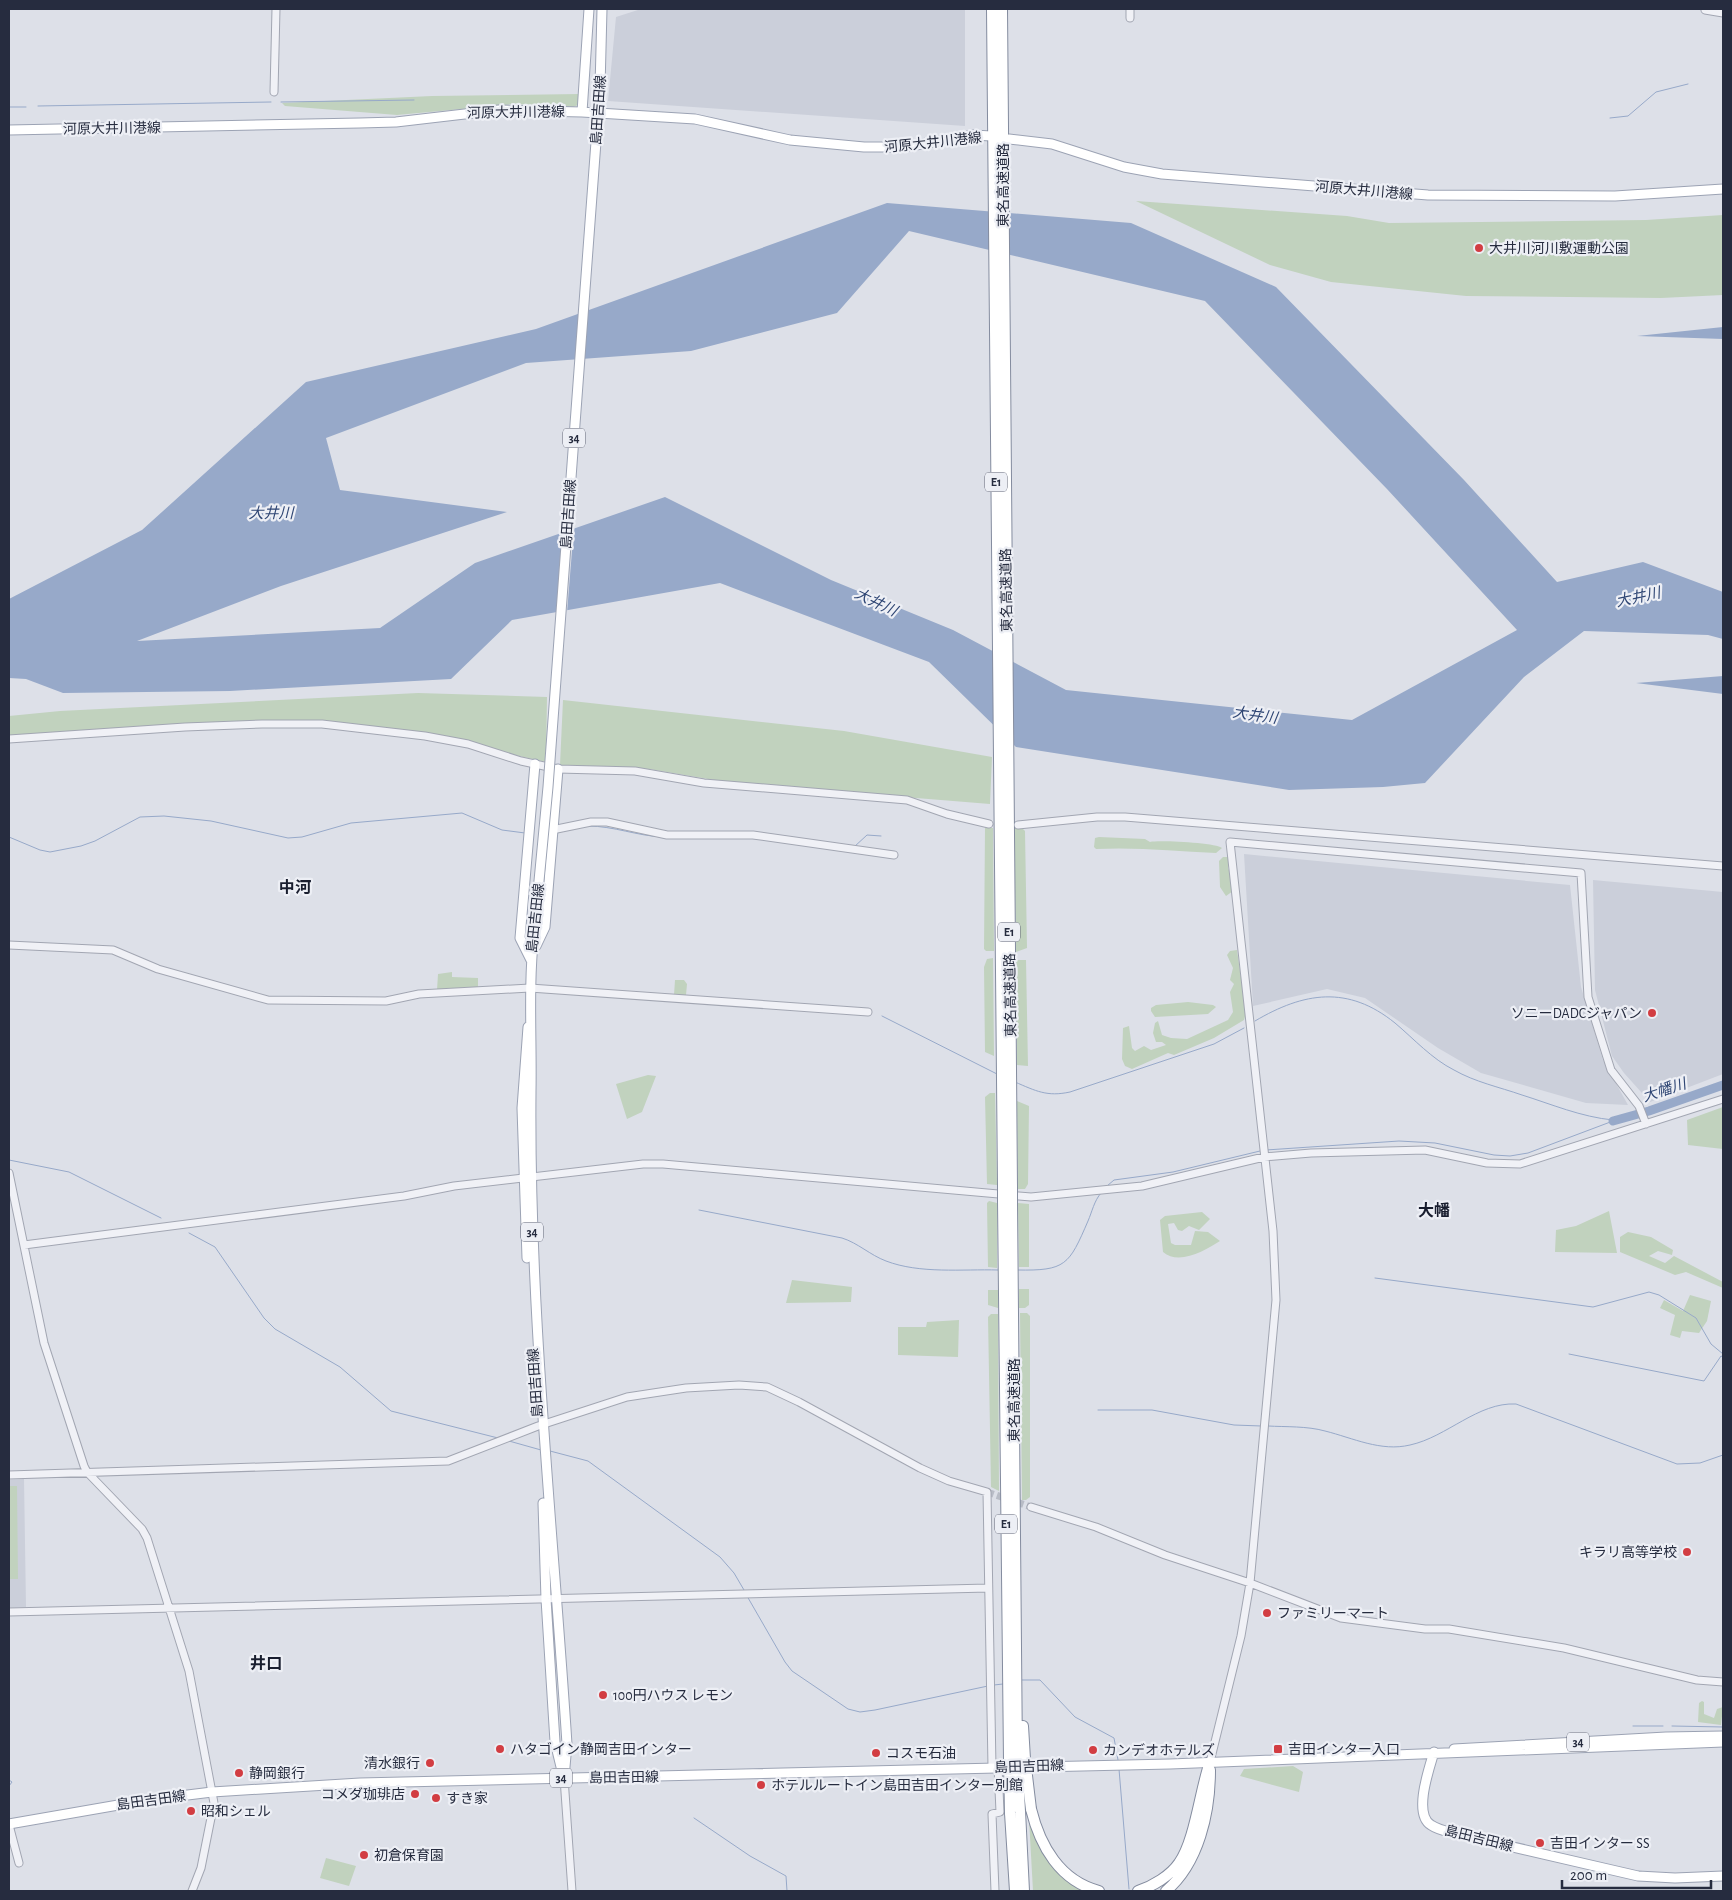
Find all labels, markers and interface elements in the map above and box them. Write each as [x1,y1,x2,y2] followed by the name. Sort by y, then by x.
[589,75,608,145] street label: 島田吉田線
[467,103,565,121] street label: 河原大井川港線
[63,119,161,137] street label: 河原大井川港線
[883,129,983,155] street label: 河原大井川港線
[996,143,1011,227] street label: 東名高速道路
[1314,178,1414,202] street label: 河原大井川港線
[1489,240,1629,256] place label: 大井川河川敷運動公園
[1473,242,1485,254] marker: 大井川河川敷運動公園
[563,428,585,448] road number: 34
[985,472,1007,492] road number: E1
[559,479,578,549] street label: 島田吉田線
[248,505,295,521] water label: 大井川
[998,548,1015,632] street label: 東名高速道路
[1614,584,1664,610] water label: 大井川
[852,585,902,620] water label: 大井川
[1232,704,1280,726] water label: 大井川
[279,879,311,896] district label: 中河
[524,882,547,954] street label: 島田吉田線
[998,922,1020,942] road number: E1
[1002,953,1019,1037] street label: 東名高速道路
[1511,1006,1642,1021] place label: ソニーDADCジャパン
[1646,1007,1658,1019] marker: ソニーDADCジャパン
[1640,1075,1690,1105] water label: 大幡川
[1418,1202,1450,1219] district label: 大幡
[521,1222,543,1242] road number: 34
[526,1348,545,1418] street label: 島田吉田線
[1007,1358,1022,1442] street label: 東名高速道路
[995,1515,1017,1534] road number: E1
[1579,1544,1677,1560] place label: キラリ高等学校
[1681,1546,1693,1558] marker: キラリ高等学校
[1261,1607,1273,1619] marker: ファミリーマート
[1277,1607,1389,1621] place label: ファミリーマート
[250,1654,282,1672] district label: 井口
[613,1688,733,1703] place label: 100円ハウス レモン
[597,1689,609,1701] marker: 100円ハウス レモン
[1567,1732,1589,1751] road number: 34
[510,1741,692,1757] place label: ハタゴイン静岡吉田インター
[1103,1742,1215,1758] place label: カンデオホテルズ
[1288,1742,1400,1757] place label: 吉田インター入口
[494,1743,506,1755] marker: ハタゴイン静岡吉田インター
[1272,1743,1284,1755] marker: 吉田インター入口
[1087,1744,1099,1756] marker: カンデオホテルズ
[886,1746,956,1761] place label: コスモ石油
[870,1747,882,1759] marker: コスモ石油
[364,1756,420,1771] place label: 清水銀行
[424,1757,436,1769] marker: 清水銀行
[994,1758,1064,1775] street label: 島田吉田線
[249,1765,305,1781] place label: 静岡銀行
[233,1767,245,1779] marker: 静岡銀行
[550,1769,572,1788] road number: 34
[589,1769,659,1786] street label: 島田吉田線
[771,1778,1023,1793] place label: ホテルルートイン島田吉田インター別館
[755,1779,767,1791] marker: ホテルルートイン島田吉田インター別館
[321,1787,405,1802] place label: コメダ珈琲店
[115,1788,187,1813] street label: 島田吉田線
[409,1788,421,1800] marker: コメダ珈琲店
[446,1791,488,1806] place label: すき家
[430,1792,442,1804] marker: すき家
[201,1804,271,1819] place label: 昭和シェル
[185,1805,197,1817] marker: 昭和シェル
[1443,1823,1515,1854] street label: 島田吉田線
[1550,1836,1650,1851] place label: 吉田インター SS
[1534,1837,1546,1849] marker: 吉田インター SS
[374,1848,444,1863] place label: 初倉保育園
[358,1849,370,1861] marker: 初倉保育園
[1562,1858,1711,1890] scale bar
[1570,1868,1607,1883] text: 200 m

